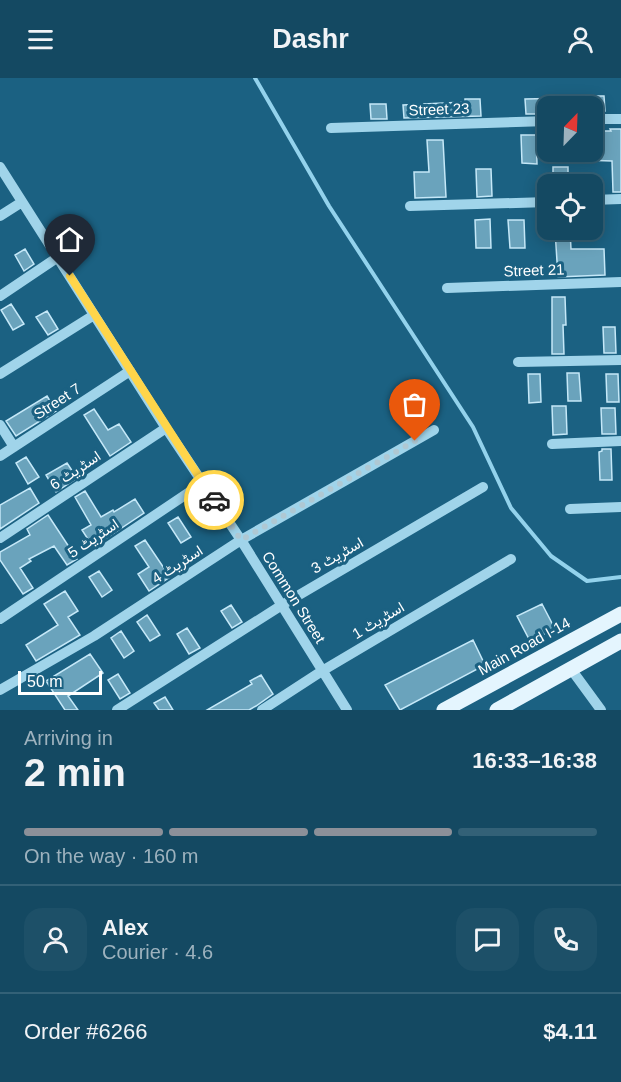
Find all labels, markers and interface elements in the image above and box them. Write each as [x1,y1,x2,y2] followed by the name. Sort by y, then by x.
[24,23,57,56] icon: menu
[564,23,597,56] icon: person
[272,24,349,54] text: Dashr
[537,96,603,162] north arrow
[537,96,603,240] map controls
[408,99,470,119] street label: Street 23
[537,174,603,240] button: locate
[44,214,95,276] pin
[53,223,86,256] icon: home
[503,260,565,280] street label: Street 21
[389,379,440,441] pin
[30,380,84,422] street label: Street 7
[398,388,431,421] icon: bag
[46,447,104,494] street label: اسٹریٹ 6
[184,470,244,530] courier
[198,484,231,517] icon: car
[64,515,122,562] street label: اسٹریٹ 5
[308,533,367,578] street label: اسٹریٹ 3
[148,541,206,588] street label: اسٹریٹ 4
[259,548,329,647] street label: Common Street
[349,598,407,643] street label: اسٹریٹ 1
[475,614,573,678] street label: Main Road I-14
[18,668,102,696] scale bar
[27,673,63,690] text: 50 m
[24,727,113,749] text: Arriving in
[472,748,597,773] text: 16:33–16:38
[24,751,126,794] text: 2 min
[24,845,199,867] text: On the way · 160 m
[24,908,87,971] button: person
[456,908,519,971] button: chat
[534,908,597,971] button: phone
[102,915,148,940] text: Alex
[102,941,213,963] text: Courier · 4.6
[24,1019,148,1044] text: Order #6266
[543,1019,597,1044] text: $4.11

